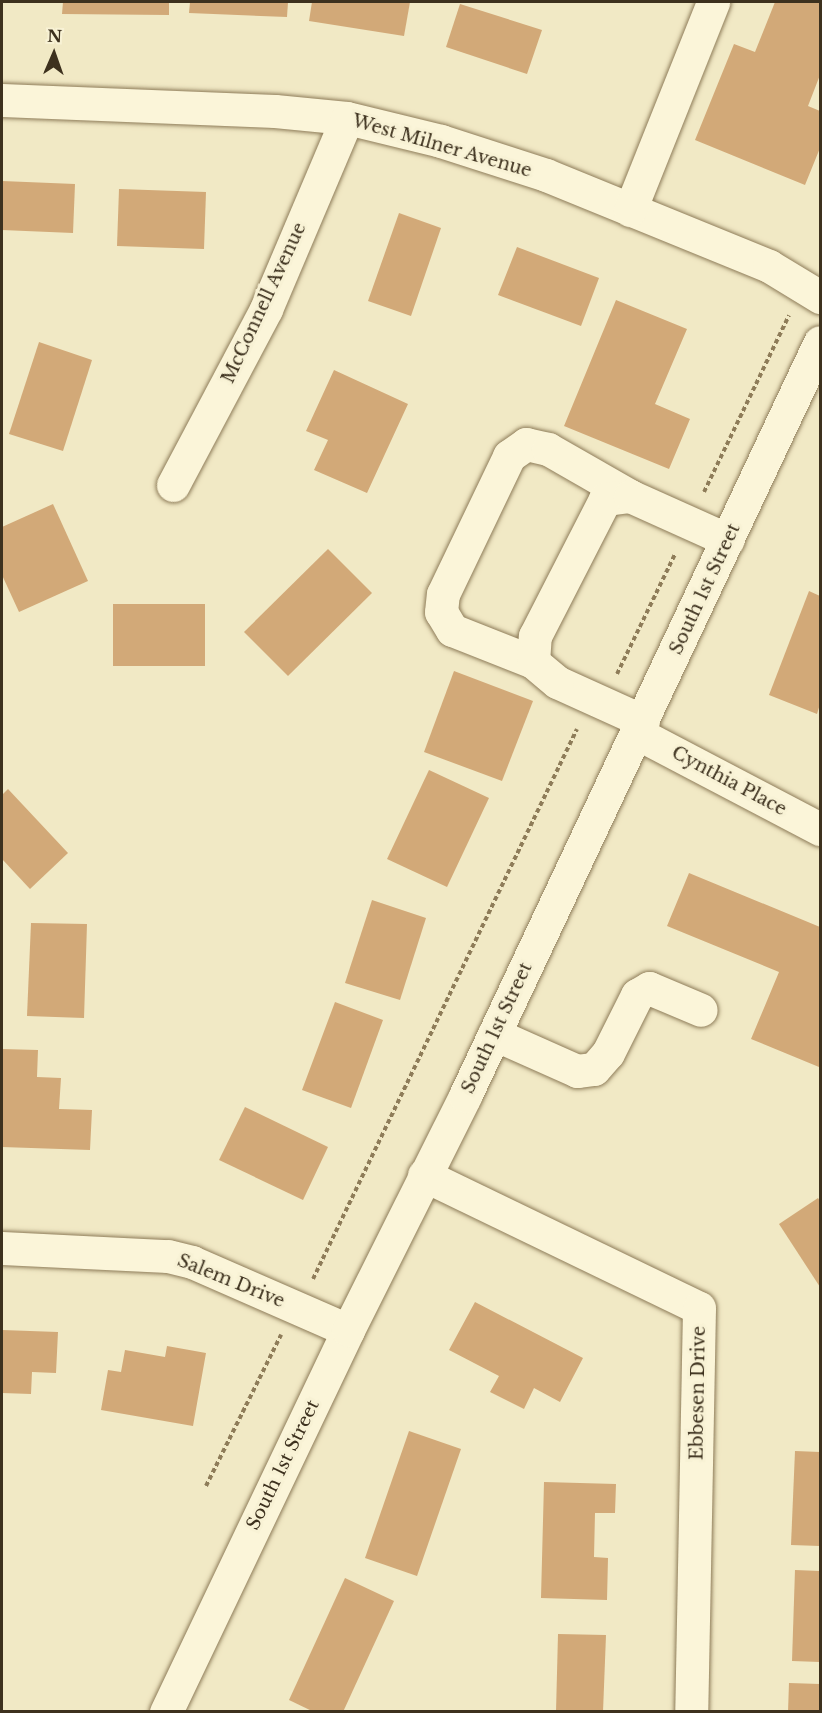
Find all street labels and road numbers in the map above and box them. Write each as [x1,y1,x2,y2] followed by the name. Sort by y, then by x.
[349,110,535,182] street label: West Milner Avenue
[217,219,311,387] street label: McConnell Avenue
[665,520,745,658] street label: South 1st Street
[668,742,790,820] street label: Cynthia Place
[457,959,537,1097] street label: South 1st Street
[174,1250,288,1312] street label: Salem Drive
[686,1326,710,1460] street label: Ebbesen Drive
[242,1396,324,1534] street label: South 1st Street

